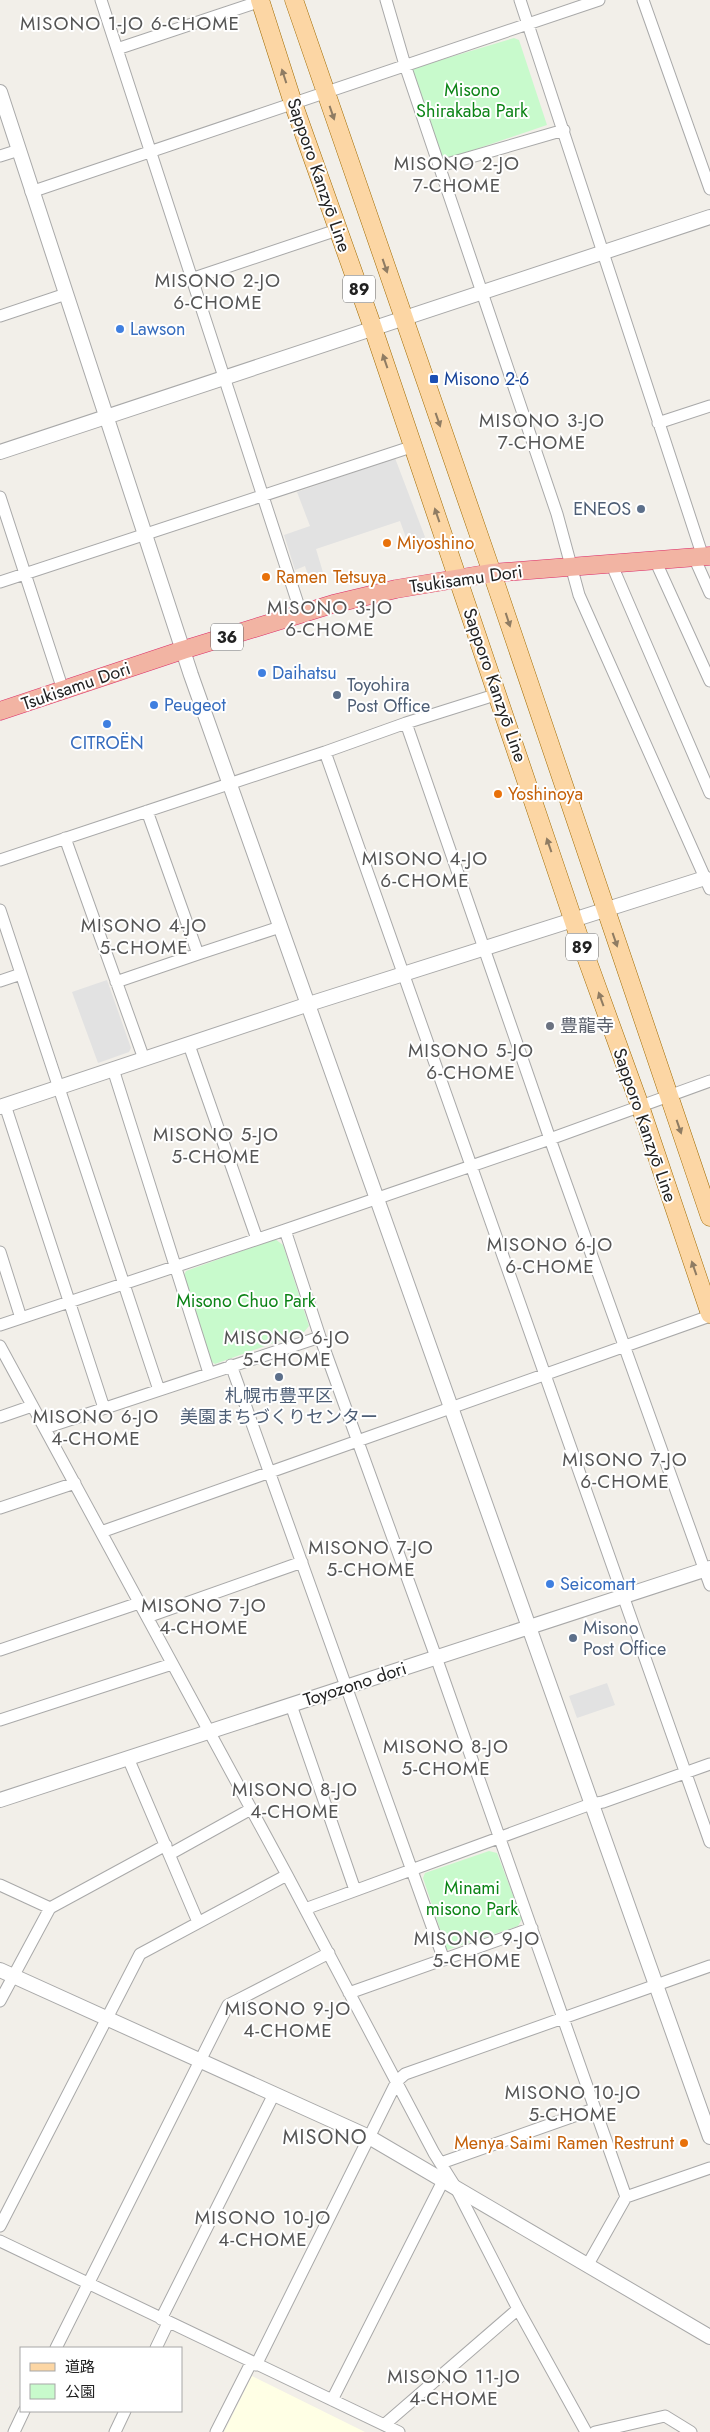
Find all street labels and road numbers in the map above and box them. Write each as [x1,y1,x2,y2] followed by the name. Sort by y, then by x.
[280,95,358,255] street label: Sapporo Kanzyō Line
[343,276,375,302] road number: 89
[408,558,524,600] street label: Tsukisamu Dori
[456,605,534,765] street label: Sapporo Kanzyō Line
[211,624,243,650] road number: 36
[18,655,134,717] street label: Tsukisamu Dori
[566,934,598,960] road number: 89
[606,1045,684,1205] street label: Sapporo Kanzyō Line
[300,1655,410,1713] street label: Toyozono dori

